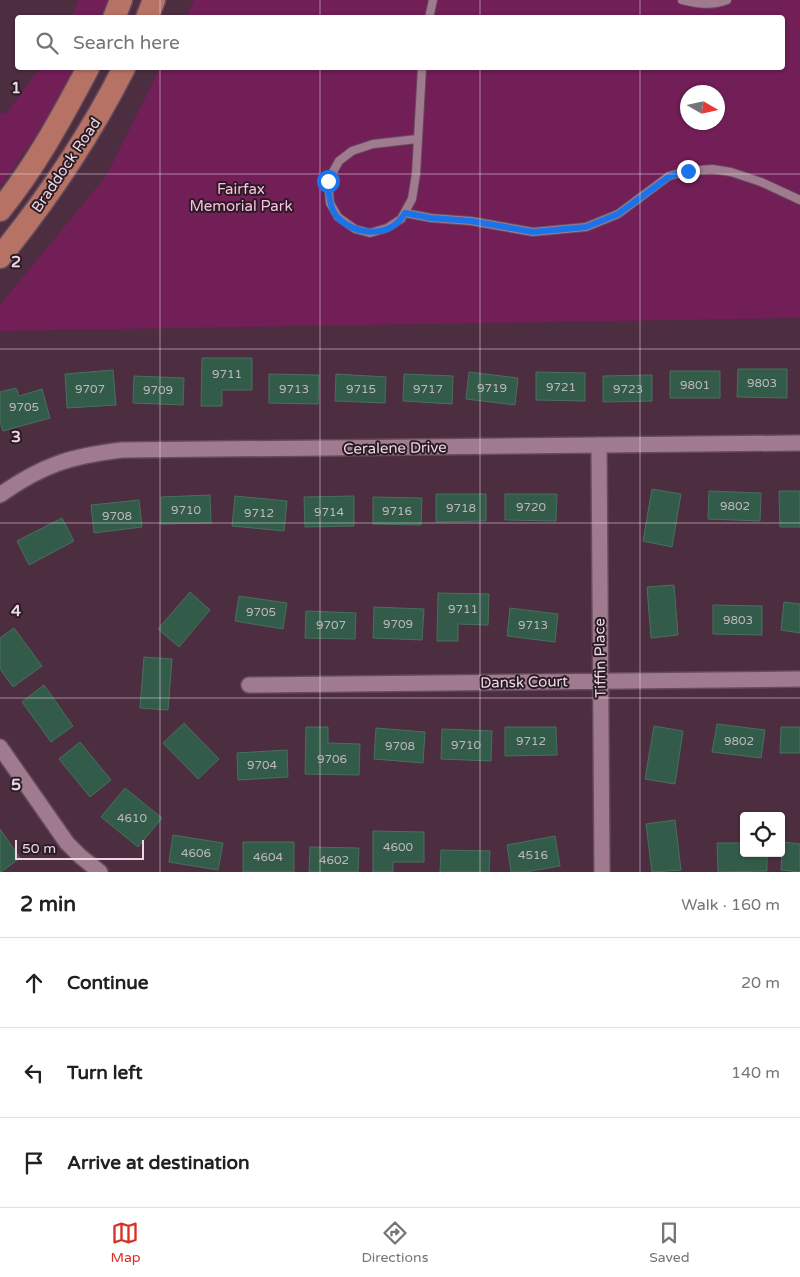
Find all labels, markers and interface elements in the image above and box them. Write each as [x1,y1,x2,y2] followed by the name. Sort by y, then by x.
[15,15,785,70] search box
[33,29,61,57] icon: search
[73,32,180,54] text: Search here
[11,78,21,98] text: 1
[680,85,725,130] north arrow
[28,114,104,216] street label: Braddock Road
[677,160,700,183] route end
[317,170,340,193] route start
[189,180,293,215] park label: Fairfax Memorial Park
[11,252,21,272] text: 2
[212,367,242,381] house number: 9711
[747,376,777,390] house number: 9803
[680,378,710,392] house number: 9801
[546,380,576,394] house number: 9721
[477,381,507,395] house number: 9719
[75,382,105,396] house number: 9707
[279,382,309,396] house number: 9713
[346,382,376,396] house number: 9715
[413,382,443,396] house number: 9717
[613,382,643,396] house number: 9723
[143,383,173,397] house number: 9709
[9,400,39,414] house number: 9705
[11,427,21,447] text: 3
[343,438,447,458] street label: Ceralene Drive
[720,499,750,513] house number: 9802
[516,500,547,514] house number: 9720
[446,501,476,515] house number: 9718
[171,503,202,517] house number: 9710
[382,504,412,518] house number: 9716
[314,505,345,519] house number: 9714
[244,506,274,520] house number: 9712
[102,509,132,523] house number: 9708
[11,601,21,621] text: 4
[448,602,478,616] house number: 9711
[246,605,276,619] house number: 9705
[723,613,753,627] house number: 9803
[383,617,413,631] house number: 9709
[316,618,346,632] house number: 9707
[518,618,548,632] house number: 9713
[590,618,610,698] street label: Tiffin Place
[480,672,568,692] street label: Dansk Court
[516,734,546,748] house number: 9712
[724,734,754,748] house number: 9802
[451,738,482,752] house number: 9710
[385,739,415,753] house number: 9708
[317,752,347,766] house number: 9706
[247,758,278,772] house number: 9704
[11,775,21,795] text: 5
[117,811,148,825] house number: 4610
[740,812,785,857] map controls
[740,812,785,857] button: locate
[15,837,144,860] scale bar
[22,840,56,857] text: 50 m
[383,840,414,854] house number: 4600
[181,846,211,860] house number: 4606
[518,848,548,862] house number: 4516
[253,850,284,864] house number: 4604
[319,853,349,867] house number: 4602
[20,892,76,917] text: 2 min
[681,895,780,915] text: Walk · 160 m
[20,969,48,997] icon: ahead
[67,972,149,994] text: Continue
[741,973,780,993] text: 20 m
[20,1059,48,1087] icon: left
[67,1062,143,1084] text: Turn left
[731,1063,780,1083] text: 140 m
[20,1149,48,1177] icon: arrive
[67,1152,250,1174] text: Arrive at destination
[110,1219,141,1266] tab: Map
[361,1219,428,1266] tab: Directions
[649,1219,690,1266] tab: Saved

